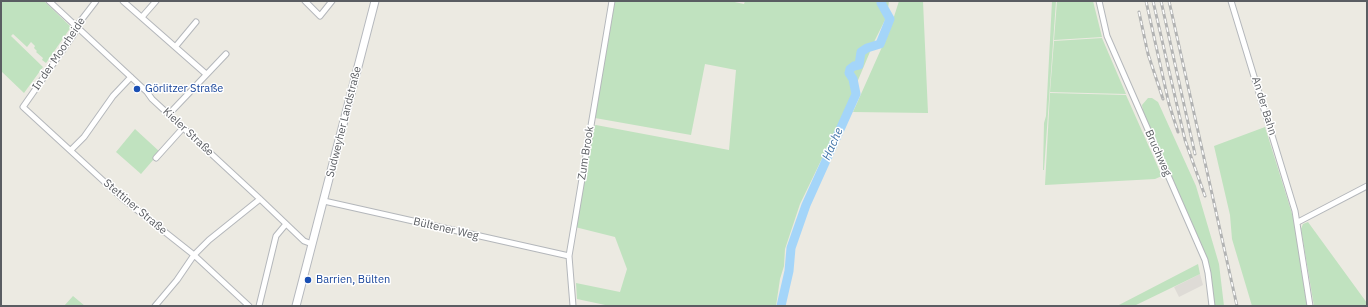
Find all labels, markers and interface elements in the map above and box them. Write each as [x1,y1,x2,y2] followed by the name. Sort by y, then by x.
[30,15,88,93] street label: In der Moorheide
[324,65,364,179] street label: Sudweyher Landstraße
[1249,75,1279,137] street label: An der Bahn
[145,82,223,96] place label: Görlitzer Straße
[132,84,142,94] marker: Görlitzer Straße
[160,105,216,159] street label: Kieler Straße
[575,125,597,181] street label: Zum Brook
[820,126,846,162] water label: Hache
[1142,128,1174,178] street label: Bruchweg
[101,177,169,237] street label: Stettiner Straße
[412,215,480,243] street label: Bültener Weg
[316,273,390,287] place label: Barrien, Bülten
[303,275,313,285] marker: Barrien, Bülten

